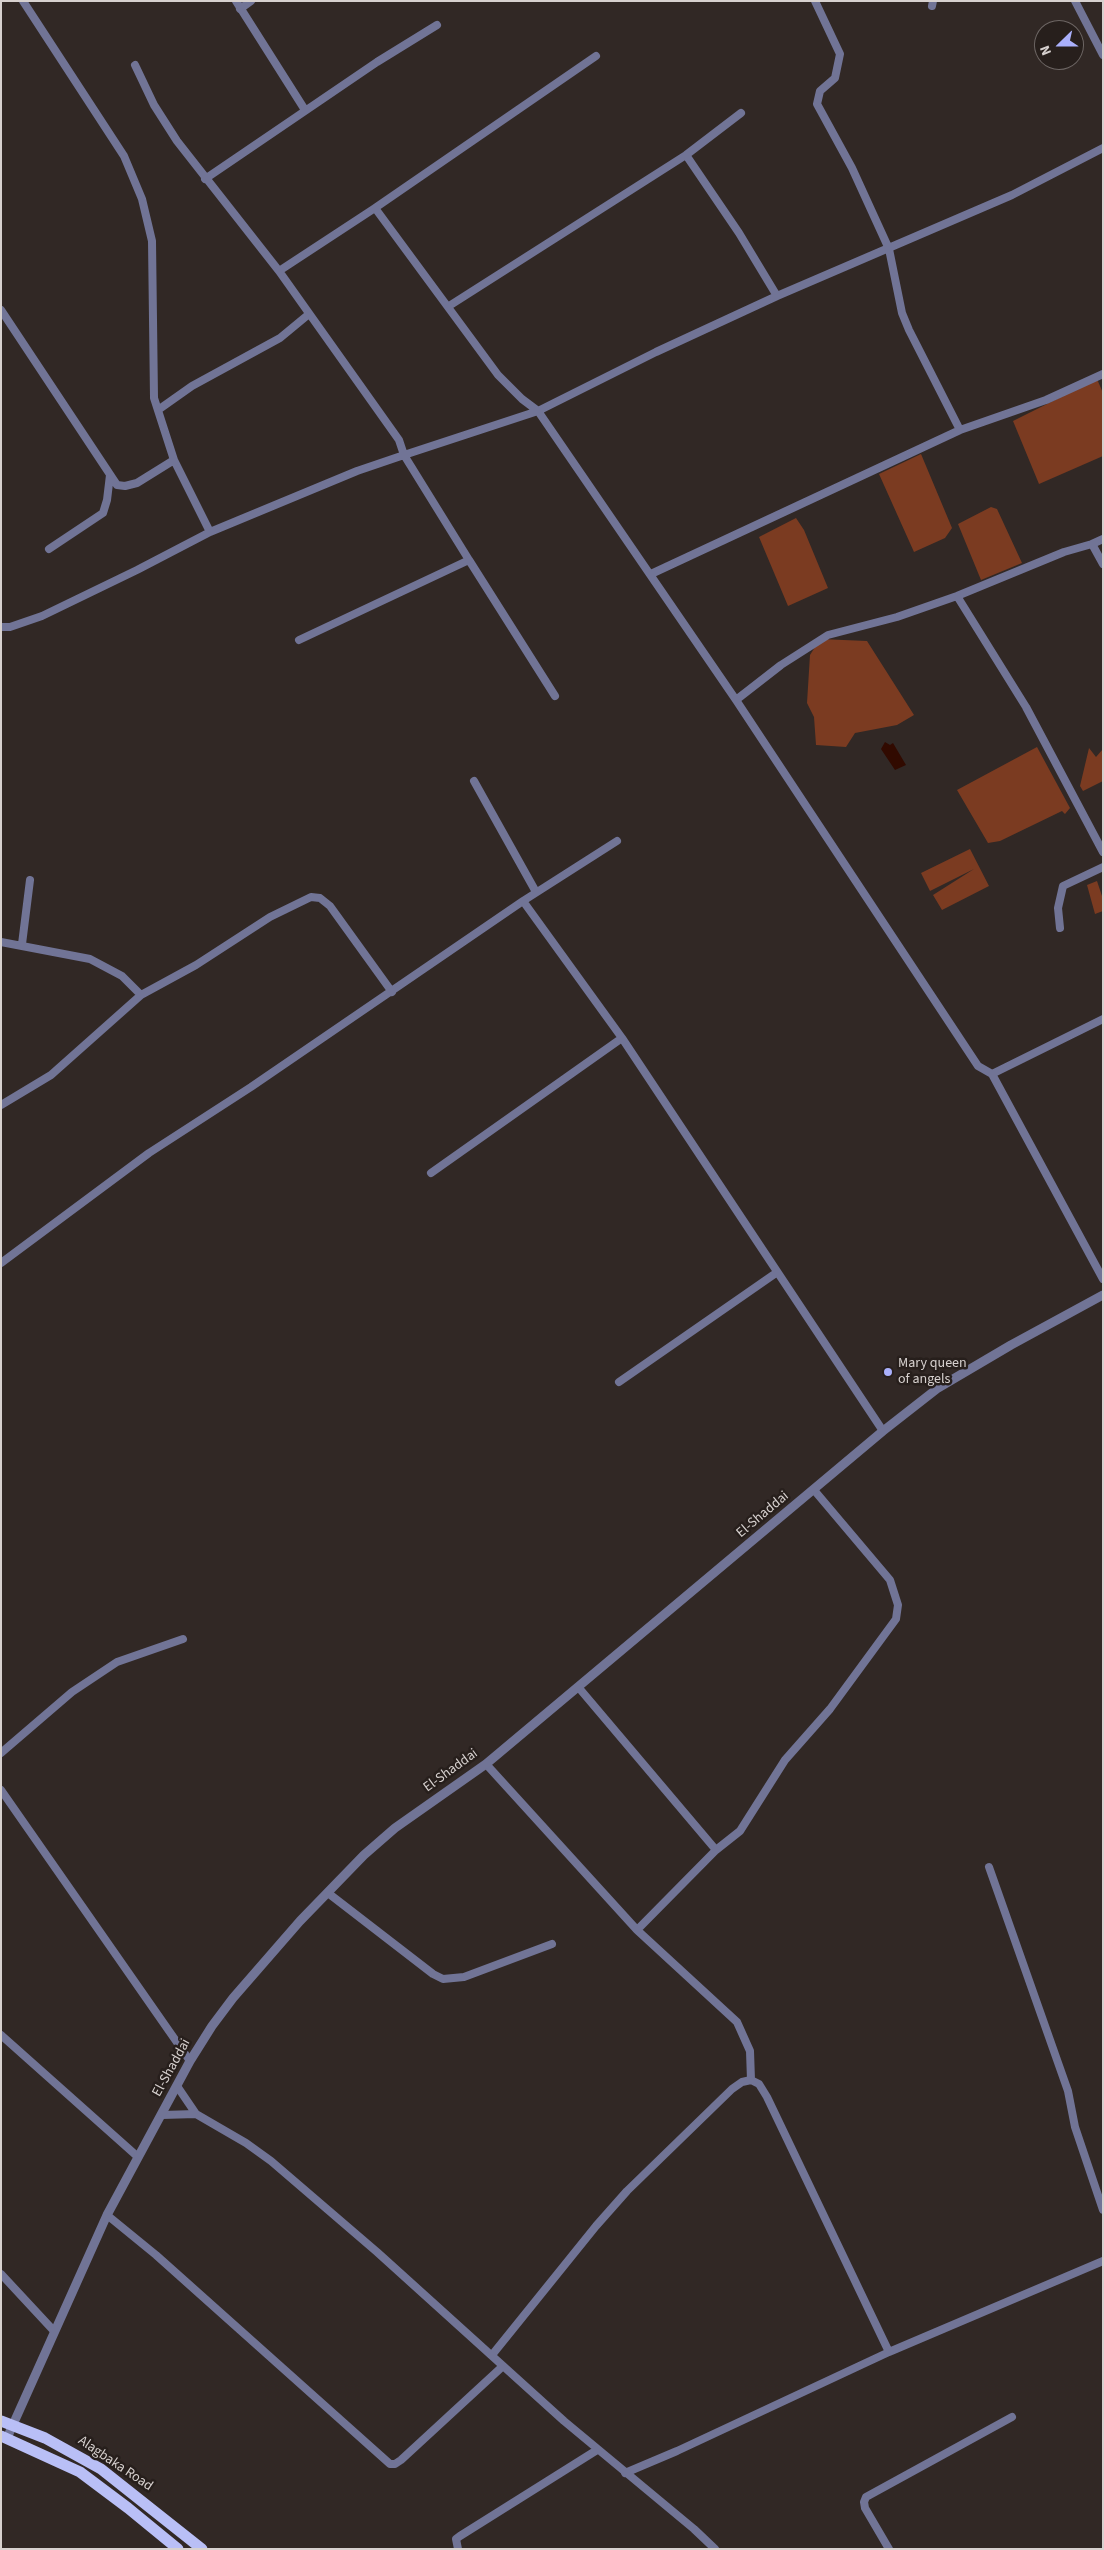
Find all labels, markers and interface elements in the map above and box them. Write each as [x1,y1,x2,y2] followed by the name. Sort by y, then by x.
[1034,20,1084,70] north arrow
[1035,42,1057,58] text: N
[898,1356,967,1388] place label: Mary queen of angels
[882,1366,894,1378] marker: Mary queen of angels
[733,1488,793,1542] street label: El-Shaddai
[420,1746,482,1796] street label: El-Shaddai
[149,2036,195,2100] street label: El-Shaddai
[74,2433,156,2495] street label: Alagbaka Road

